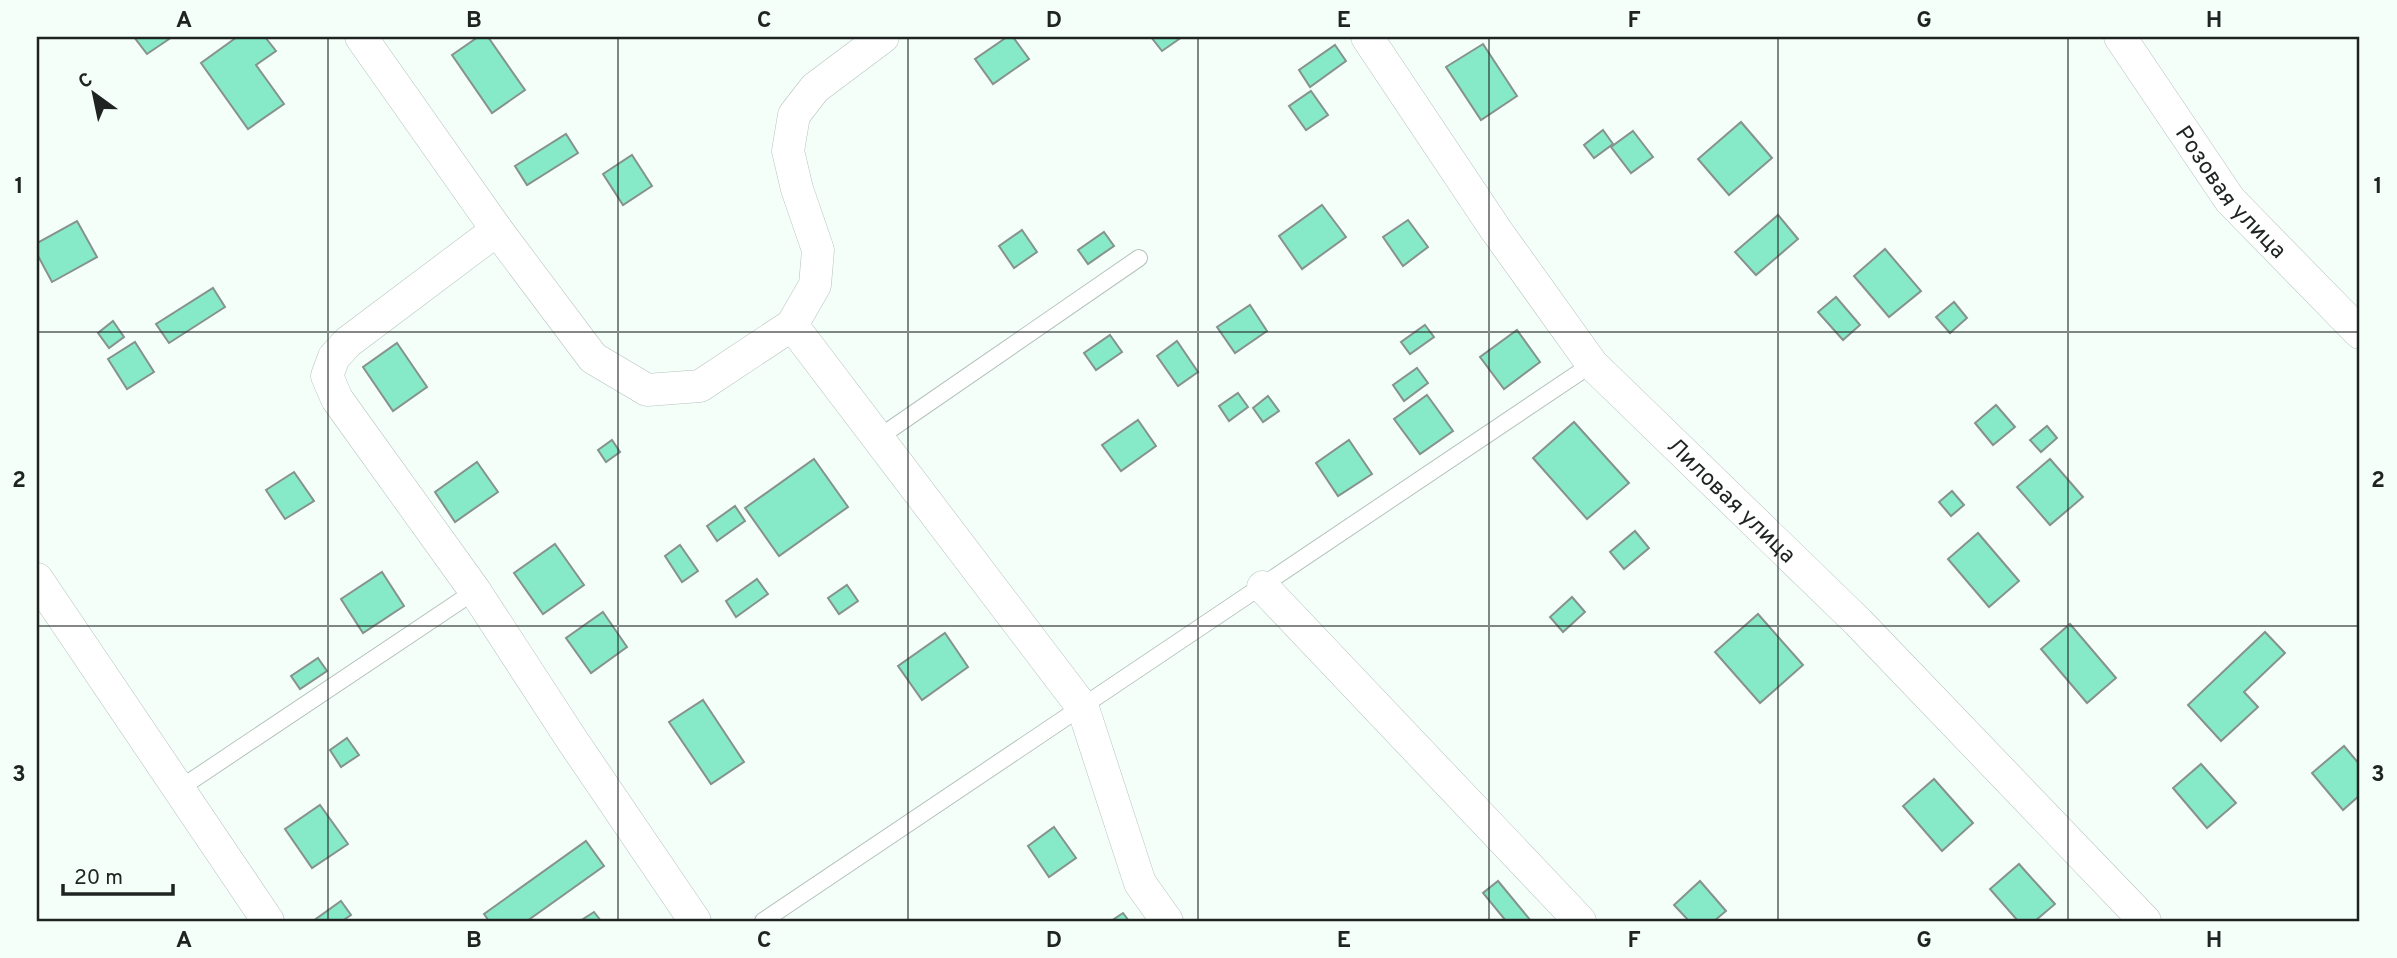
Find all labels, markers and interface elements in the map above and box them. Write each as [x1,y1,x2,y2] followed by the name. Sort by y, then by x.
[176,7,192,36] text: A
[466,7,482,36] text: B
[757,7,771,36] text: C
[1046,7,1062,36] text: D
[1337,7,1351,36] text: E
[1627,7,1641,36] text: F
[1916,7,1932,36] text: G
[2206,7,2222,36] text: H
[60,60,130,130] north arrow
[74,68,97,95] text: С
[2167,121,2291,266] street label: Розовая улица
[14,173,24,202] text: 1
[2373,173,2383,202] text: 1
[1660,433,1801,571] street label: Лиловая улица
[12,467,26,496] text: 2
[2371,467,2385,496] text: 2
[12,761,26,790] text: 3
[2371,761,2385,790] text: 3
[63,853,173,897] scale bar
[74,865,123,892] text: 20 m
[176,927,192,956] text: A
[466,927,482,956] text: B
[757,927,771,956] text: C
[1046,927,1062,956] text: D
[1337,927,1351,956] text: E
[1627,927,1641,956] text: F
[1916,927,1932,956] text: G
[2206,927,2222,956] text: H

